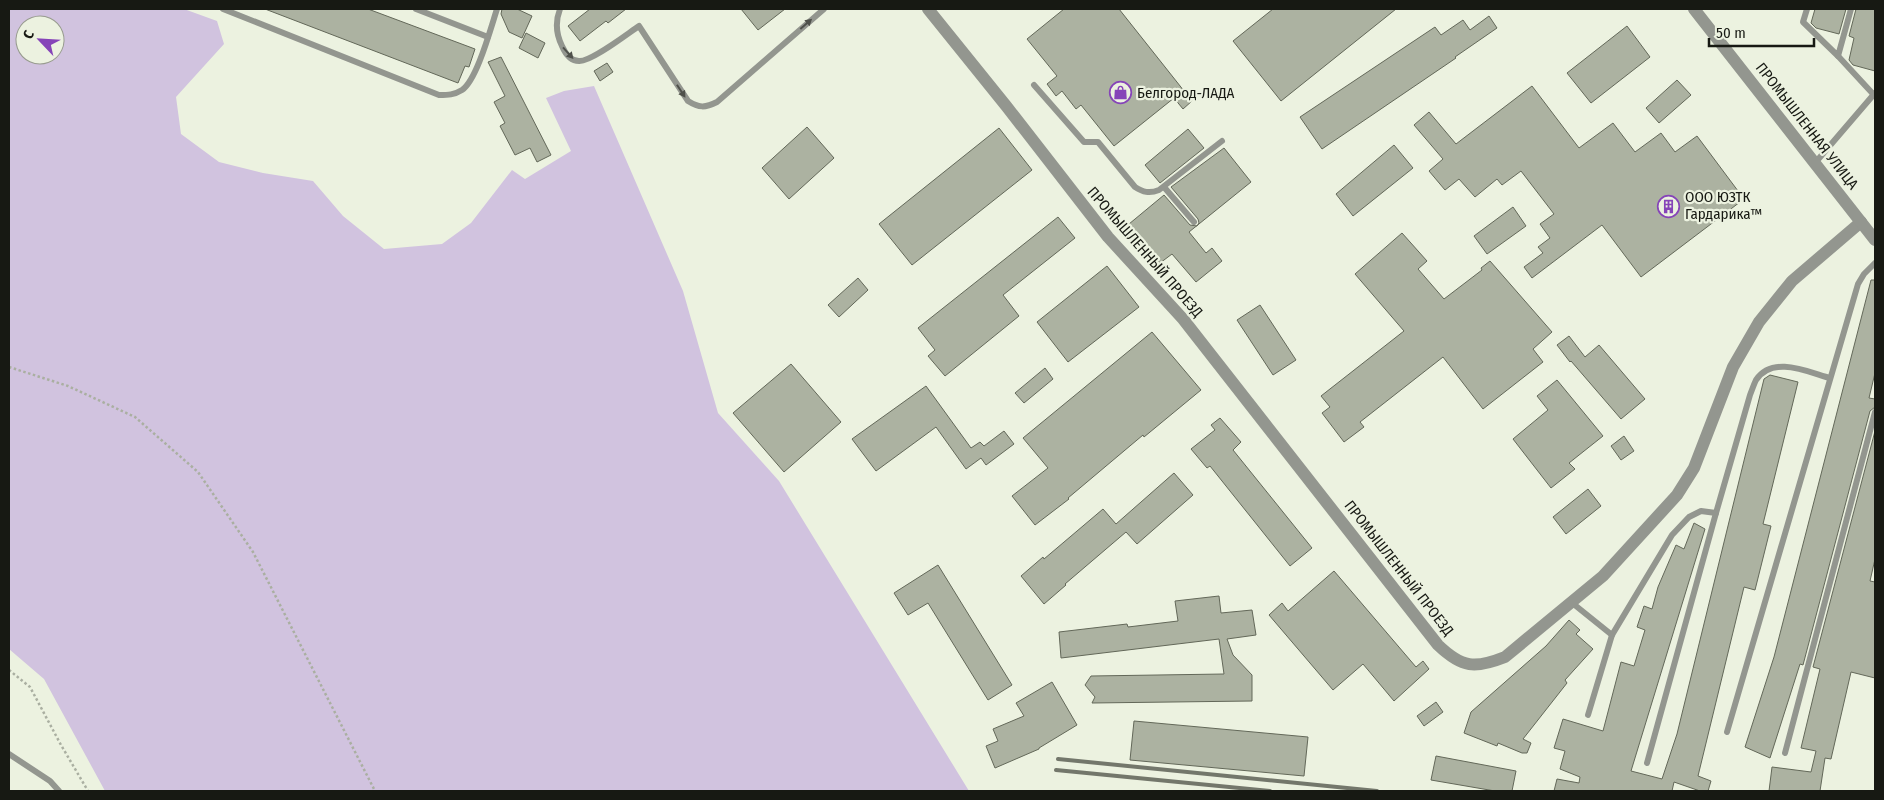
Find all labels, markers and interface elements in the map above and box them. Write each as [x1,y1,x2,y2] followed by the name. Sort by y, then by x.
[15,15,65,65] north arrow
[1709,15,1814,47] scale bar
[800,18,812,30] one-way arrow
[1716,24,1746,42] text: 50 m
[19,27,38,42] text: С
[562,47,573,60] one-way arrow
[1752,59,1862,193] street label: ПРОМЫШЛЕННАЯ УЛИЦА
[1109,81,1133,105] shop icon: Белгород-ЛАДА
[677,84,686,97] one-way arrow
[1137,84,1235,102] place label: Белгород-ЛАДА
[1084,183,1206,321] street label: ПРОМЫШЛЕННЫЙ ПРОЕЗД
[1685,188,1762,223] place label: ООО ЮЗТК Гардарика™
[1657,194,1681,218] building icon: ООО ЮЗТК Гардарика™
[1341,497,1457,639] street label: ПРОМЫШЛЕННЫЙ ПРОЕЗД

